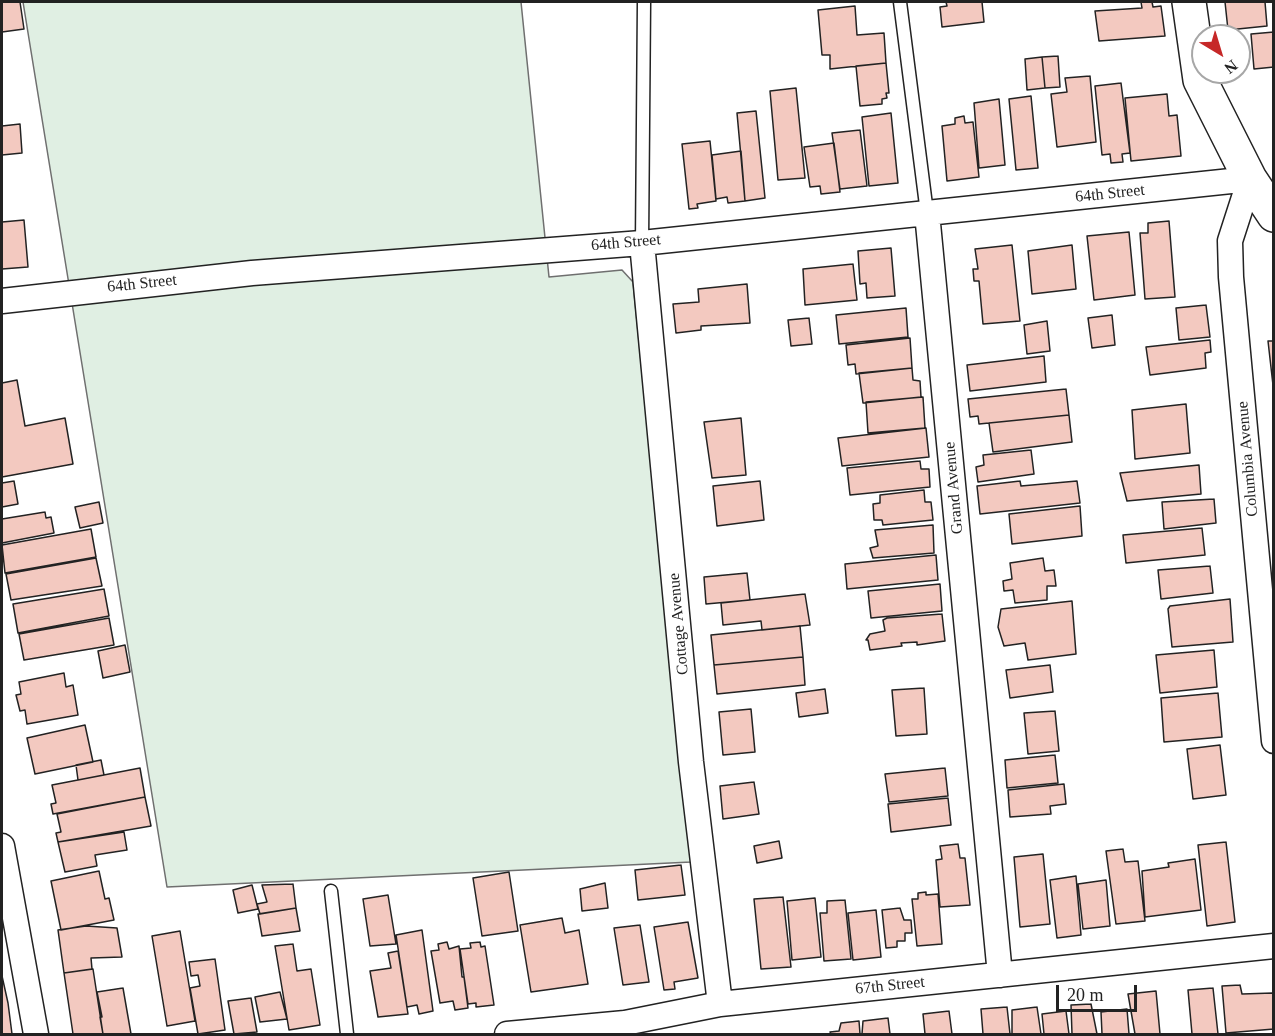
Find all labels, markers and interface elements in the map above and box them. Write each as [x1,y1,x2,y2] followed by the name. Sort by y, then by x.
[1191,24,1251,84] north arrow
[1221,57,1241,77] text: N
[1074,181,1146,207] street label: 64th Street
[590,230,662,256] street label: 64th Street
[106,271,178,297] street label: 64th Street
[1233,401,1263,517] street label: Columbia Avenue
[940,441,968,535] street label: Grand Avenue
[665,572,693,676] street label: Cottage Avenue
[854,973,926,999] street label: 67th Street
[1059,973,1140,1011] scale bar
[1067,985,1104,1005] text: 20 m

